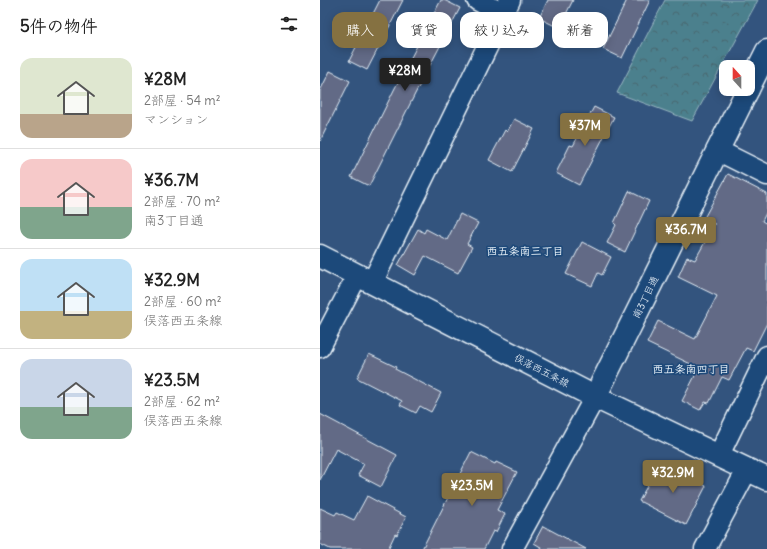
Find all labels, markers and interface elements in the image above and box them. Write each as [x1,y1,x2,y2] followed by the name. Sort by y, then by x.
[332,12,388,48] chip: 購入
[396,12,452,48] chip: 賃貸
[460,12,544,48] chip: 絞り込み
[552,12,608,48] chip: 新着
[278,13,300,35] icon: filters
[20,15,98,37] text: 5件の物件
[381,58,429,92] pin: ¥28M
[719,60,755,96] north arrow
[719,60,755,96] map controls
[389,62,421,79] text: ¥28M
[144,68,187,90] text: ¥28M
[52,74,100,122] icon: home
[144,92,221,109] text: 2部屋 · 54 m²
[144,111,208,128] text: マンション
[561,113,609,147] pin: ¥37M
[569,117,601,134] text: ¥37M
[144,169,199,191] text: ¥36.7M
[52,175,100,223] icon: home
[144,193,220,210] text: 2部屋 · 70 m²
[144,212,203,229] text: 南3丁目通
[653,217,719,251] pin: ¥36.7M
[665,221,707,238] text: ¥36.7M
[487,244,564,258] district label: 西五条南三丁目
[144,269,200,291] text: ¥32.9M
[630,274,661,321] street label: 南3丁目通
[52,275,100,323] icon: home
[144,293,222,310] text: 2部屋 · 60 m²
[144,312,222,329] text: 俣落西五条線
[512,351,571,390] street label: 俣落西五条線
[653,362,730,376] district label: 西五条南四丁目
[144,369,200,391] text: ¥23.5M
[52,375,100,423] icon: home
[144,393,220,410] text: 2部屋 · 62 m²
[144,412,222,429] text: 俣落西五条線
[640,460,706,494] pin: ¥32.9M
[652,464,694,481] text: ¥32.9M
[439,473,505,507] pin: ¥23.5M
[451,477,493,494] text: ¥23.5M

